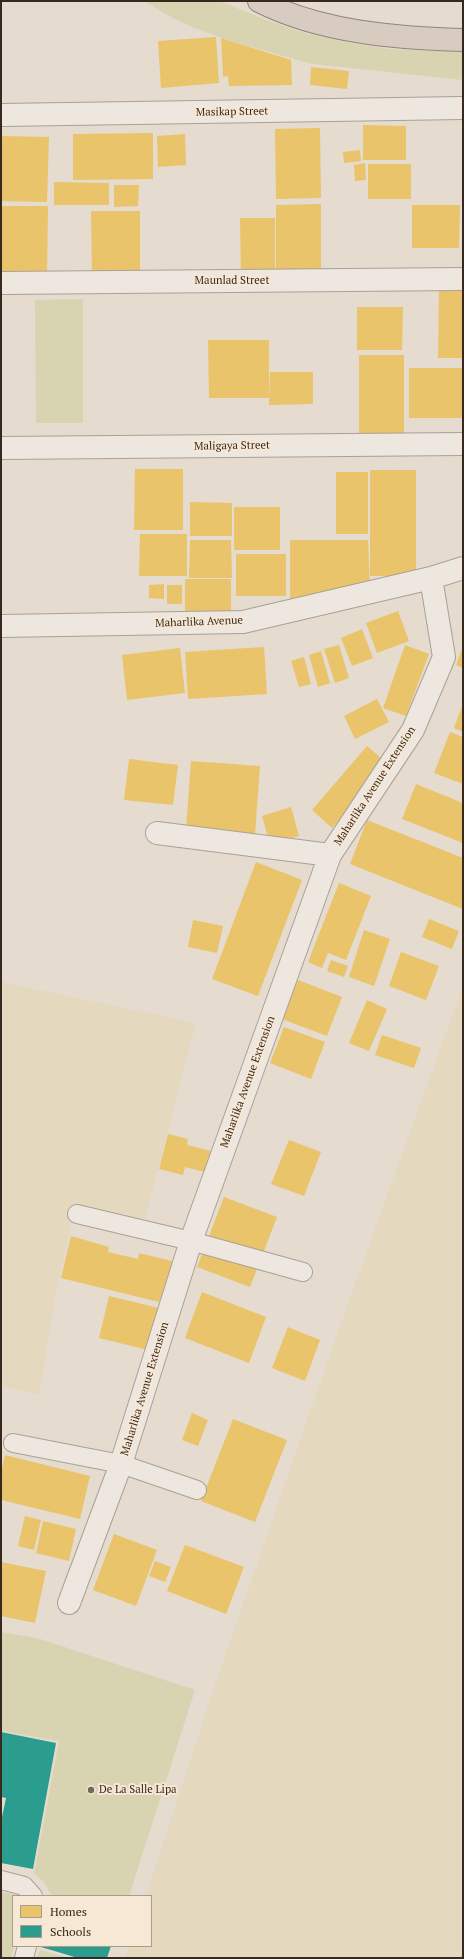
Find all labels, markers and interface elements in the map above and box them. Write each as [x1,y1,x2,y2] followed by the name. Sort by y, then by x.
[196,105,268,119] street label: Masikap Street
[195,274,269,288] street label: Maunlad Street
[194,439,270,453] street label: Maligaya Street
[155,614,243,630] street label: Maharlika Avenue
[331,724,419,848] street label: Maharlika Avenue Extension
[218,1014,278,1150] street label: Maharlika Avenue Extension
[118,1320,172,1458] street label: Maharlika Avenue Extension
[99,1783,177,1797] place label: De La Salle Lipa
[86,1785,96,1795] marker: De La Salle Lipa
[12,1895,152,1947] legend
[50,1904,87,1919] text: Homes
[50,1924,91,1939] text: Schools

